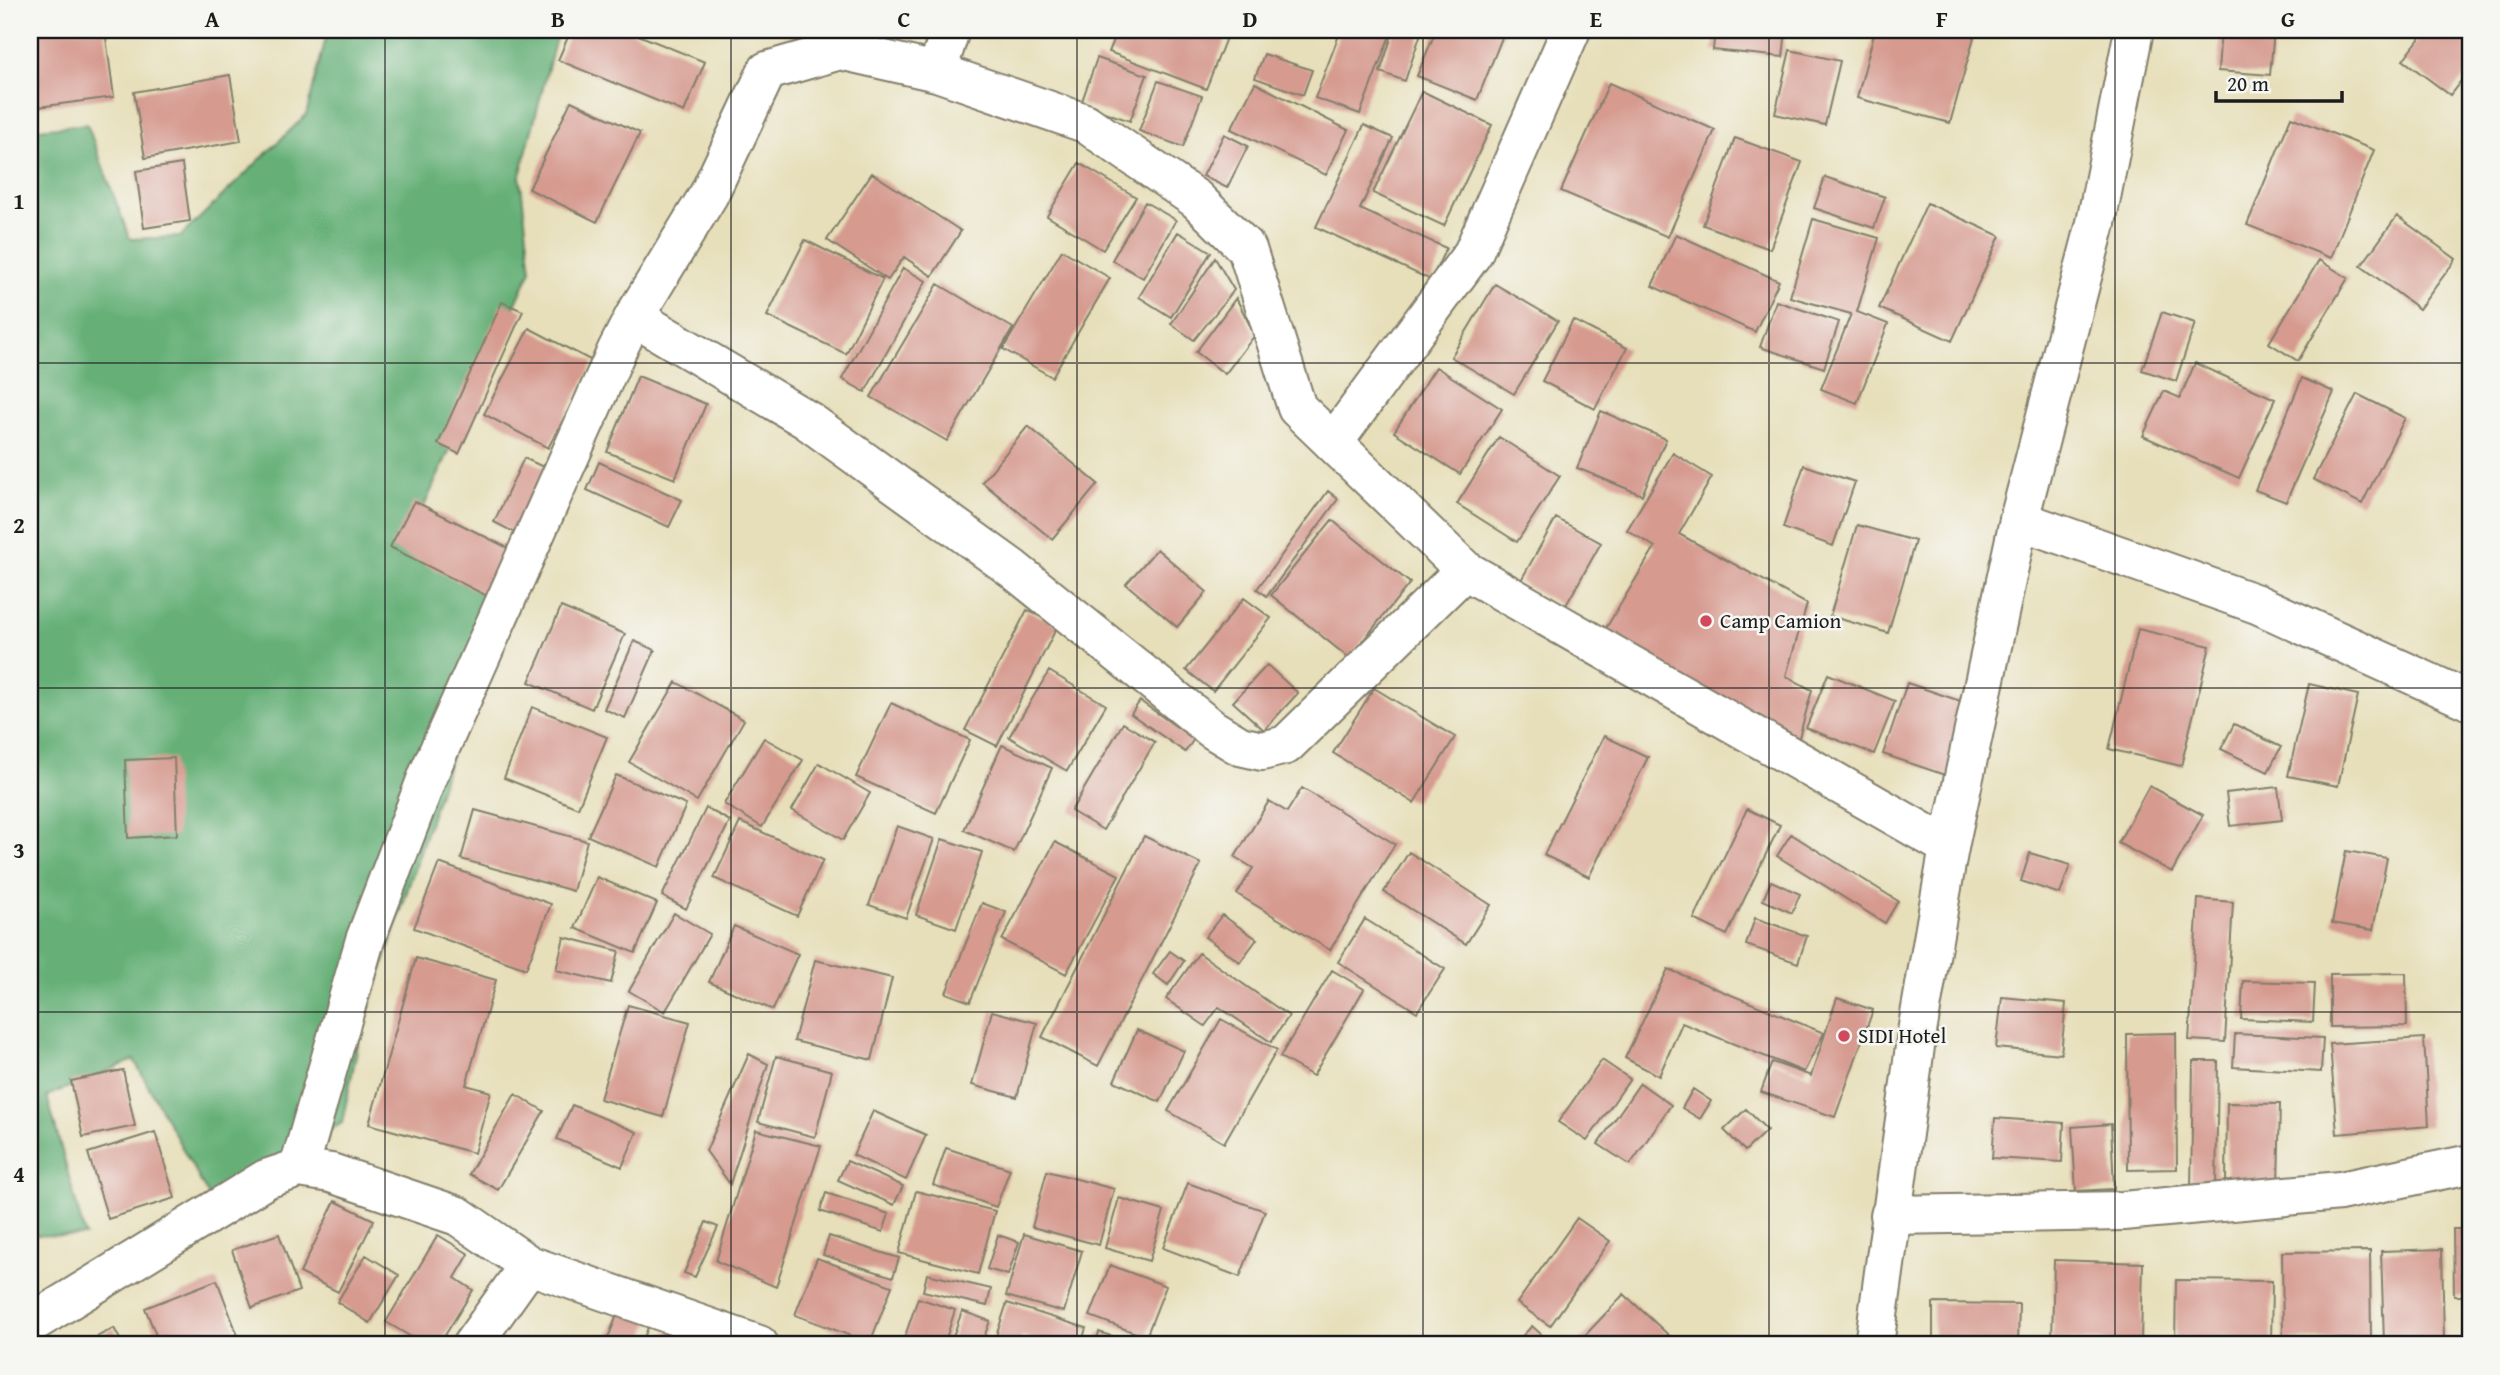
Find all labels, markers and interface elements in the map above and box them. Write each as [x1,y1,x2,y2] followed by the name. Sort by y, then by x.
[205,2,220,35] text: A
[551,2,565,35] text: B
[897,2,911,35] text: C
[1243,2,1258,35] text: D
[1590,2,1602,35] text: E
[1936,2,1948,35] text: F
[2281,2,2295,35] text: G
[2216,60,2342,104] scale bar
[2227,68,2269,99] text: 20 m
[13,184,25,217] text: 1
[13,508,25,541] text: 2
[1720,605,1842,636] place label: Camp Camion
[1698,613,1714,629] marker: Camp Camion
[13,833,25,866] text: 3
[1858,1020,1946,1051] place label: SIDI Hotel
[1836,1028,1852,1044] marker: SIDI Hotel
[13,1157,25,1190] text: 4

